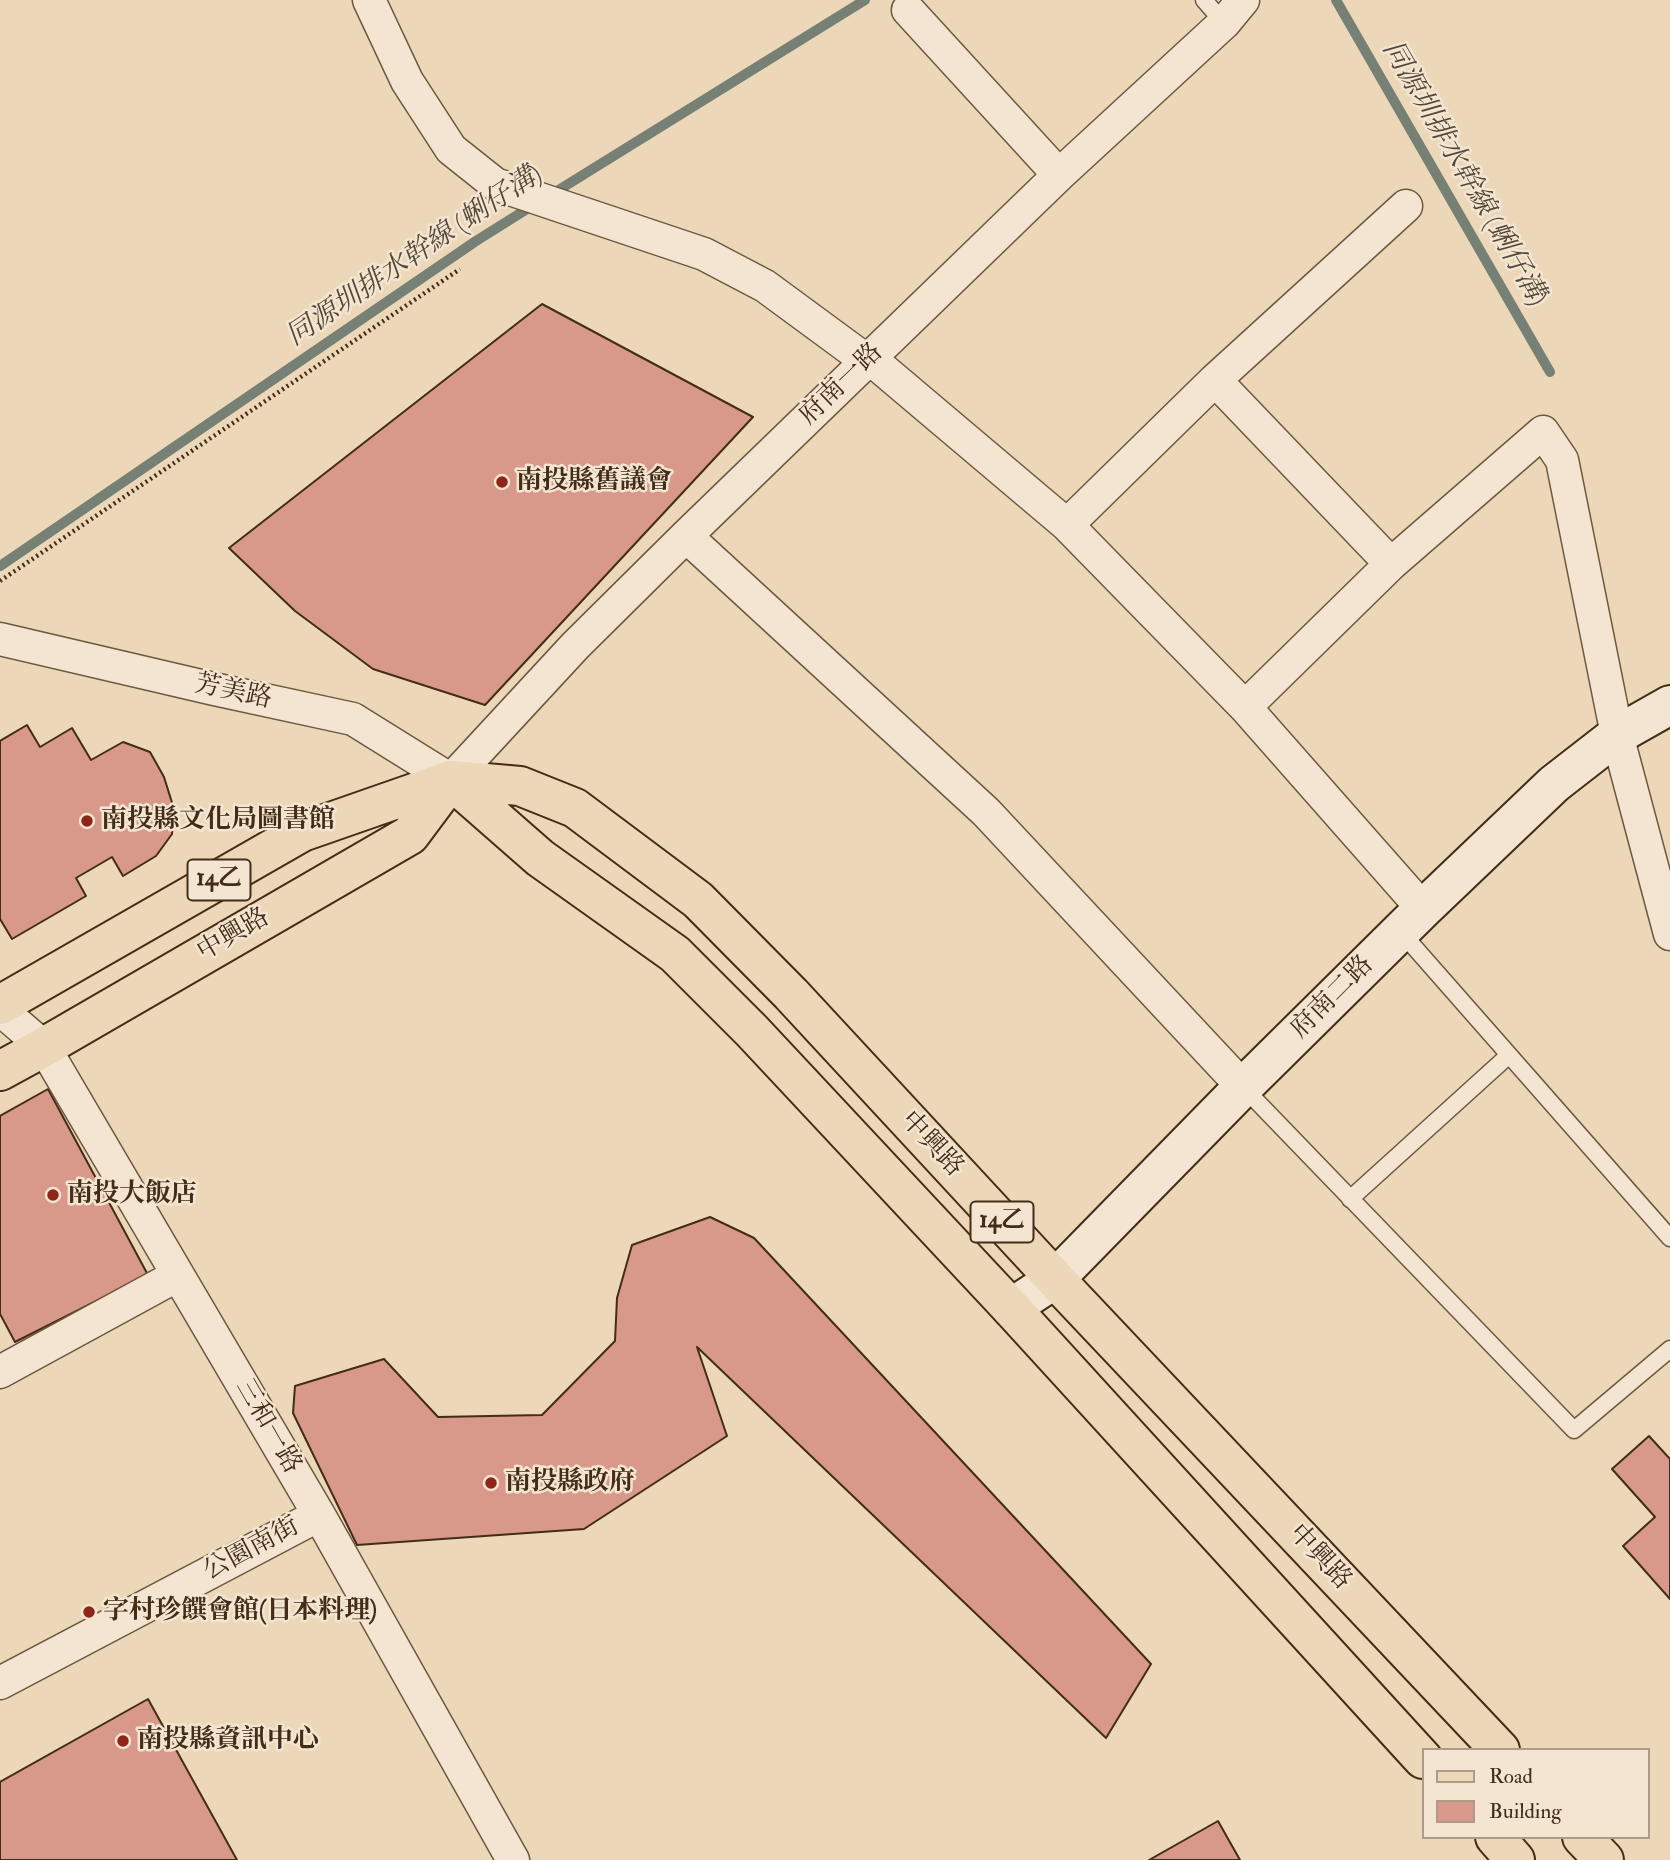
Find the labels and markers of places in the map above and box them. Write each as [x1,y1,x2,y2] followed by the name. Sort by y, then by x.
[516,466,672,498] place label: 南投縣舊議會
[494,474,510,490] marker: 南投縣舊議會
[101,805,335,837] place label: 南投縣文化局圖書館
[79,813,95,829] marker: 南投縣文化局圖書館
[67,1179,197,1211] place label: 南投大飯店
[45,1187,61,1203] marker: 南投大飯店
[505,1467,635,1499] place label: 南投縣政府
[483,1475,499,1491] marker: 南投縣政府
[103,1596,377,1628] place label: 字村珍饌會館(日本料理)
[81,1604,97,1620] marker: 字村珍饌會館(日本料理)
[137,1725,319,1757] place label: 南投縣資訊中心
[115,1733,131,1749] marker: 南投縣資訊中心

